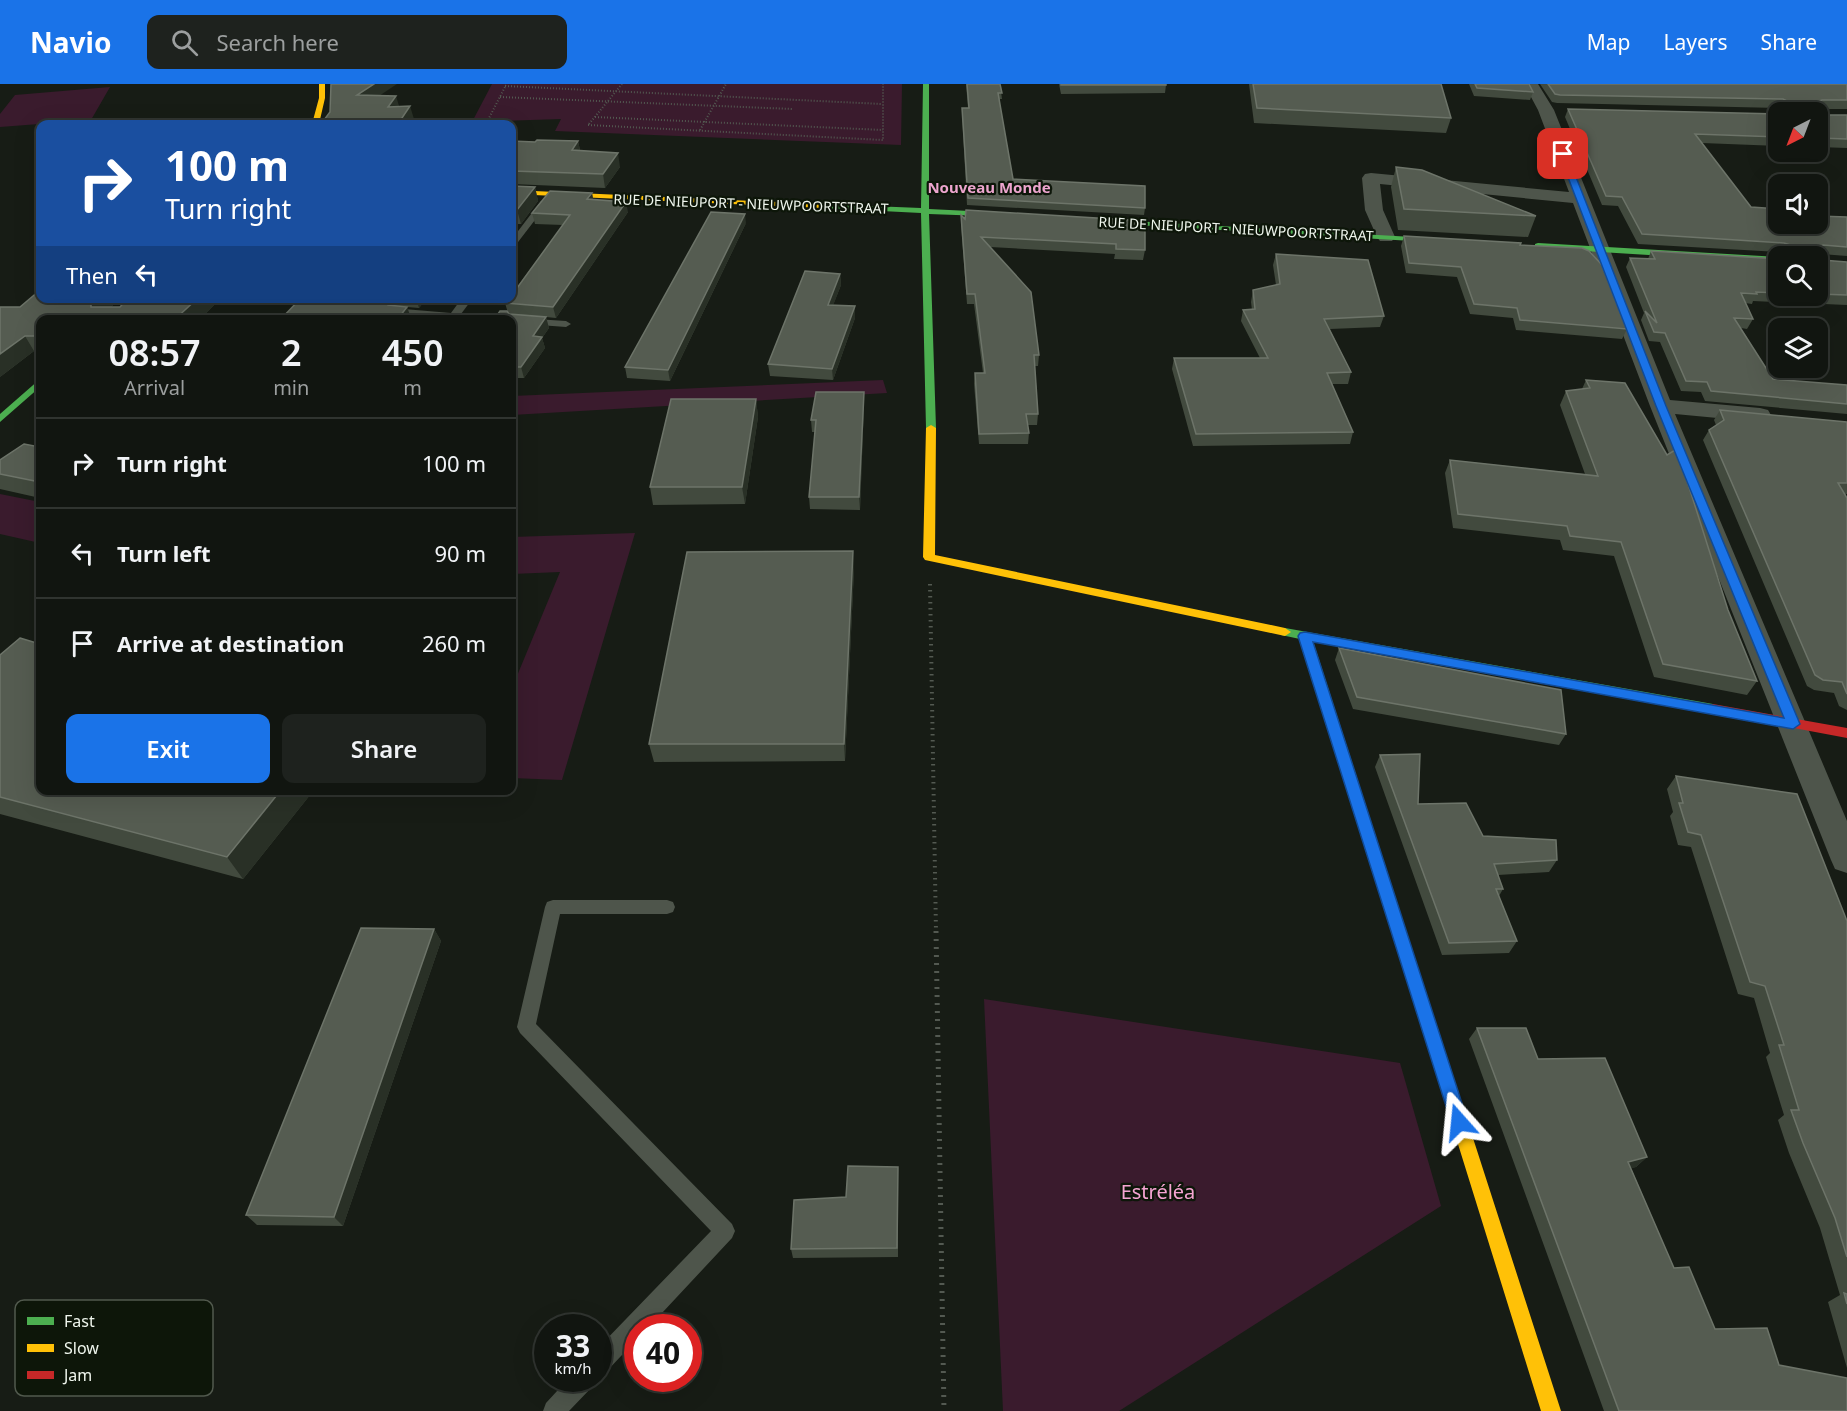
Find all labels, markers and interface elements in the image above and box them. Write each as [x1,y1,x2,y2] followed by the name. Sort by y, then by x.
[147,15,567,69] search box
[30,23,111,61] text: Navio
[168,26,201,59] icon: search
[216,27,339,57] text: Search here
[1587,28,1631,56] text: Map
[1664,28,1728,56] text: Layers
[1761,28,1817,56] text: Share
[1768,102,1828,162] north arrow
[1768,102,1828,378] map controls
[1537,128,1588,179] pin
[165,136,289,193] text: 100 m
[1546,137,1579,170] icon: arrive
[66,144,144,222] icon: right
[1768,174,1828,234] button: sound
[927,177,1051,197] district label: Nouveau Monde
[613,189,889,218] street label: RUE DE NIEUPORT - NIEUWPOORTSTRAAT
[165,190,291,227] text: Turn right
[1098,212,1374,245] street label: RUE DE NIEUPORT - NIEUWPOORTSTRAAT
[1768,246,1828,306] button: search
[130,258,163,291] icon: left
[66,260,118,290] text: Then
[1768,318,1828,378] button: layers
[108,328,201,377] text: 08:57
[281,328,302,377] text: 2
[382,328,444,377] text: 450
[124,374,185,401] text: Arrival
[273,374,309,401] text: min
[403,374,422,401] text: m
[66,447,99,480] icon: right
[117,448,227,478] text: Turn right
[422,448,486,478] text: 100 m
[66,537,99,570] icon: left
[117,538,211,568] text: Turn left
[435,538,486,568] text: 90 m
[66,627,99,660] icon: arrive
[117,628,344,658] text: Arrive at destination
[422,628,486,658] text: 260 m
[66,714,270,783] button: Exit
[282,714,486,783] button: Share
[1427,1090,1491,1154] position arrow
[1121,1178,1195,1205] park label: Estréléa
[15,1300,213,1396] legend
[64,1310,95,1332] text: Fast
[624,1314,702,1392] speed limit sign: 40
[556,1325,590,1366] text: 33
[64,1337,99,1359] text: Slow
[555,1358,591,1378] text: km/h
[62,1364,92,1386] text: Jam

